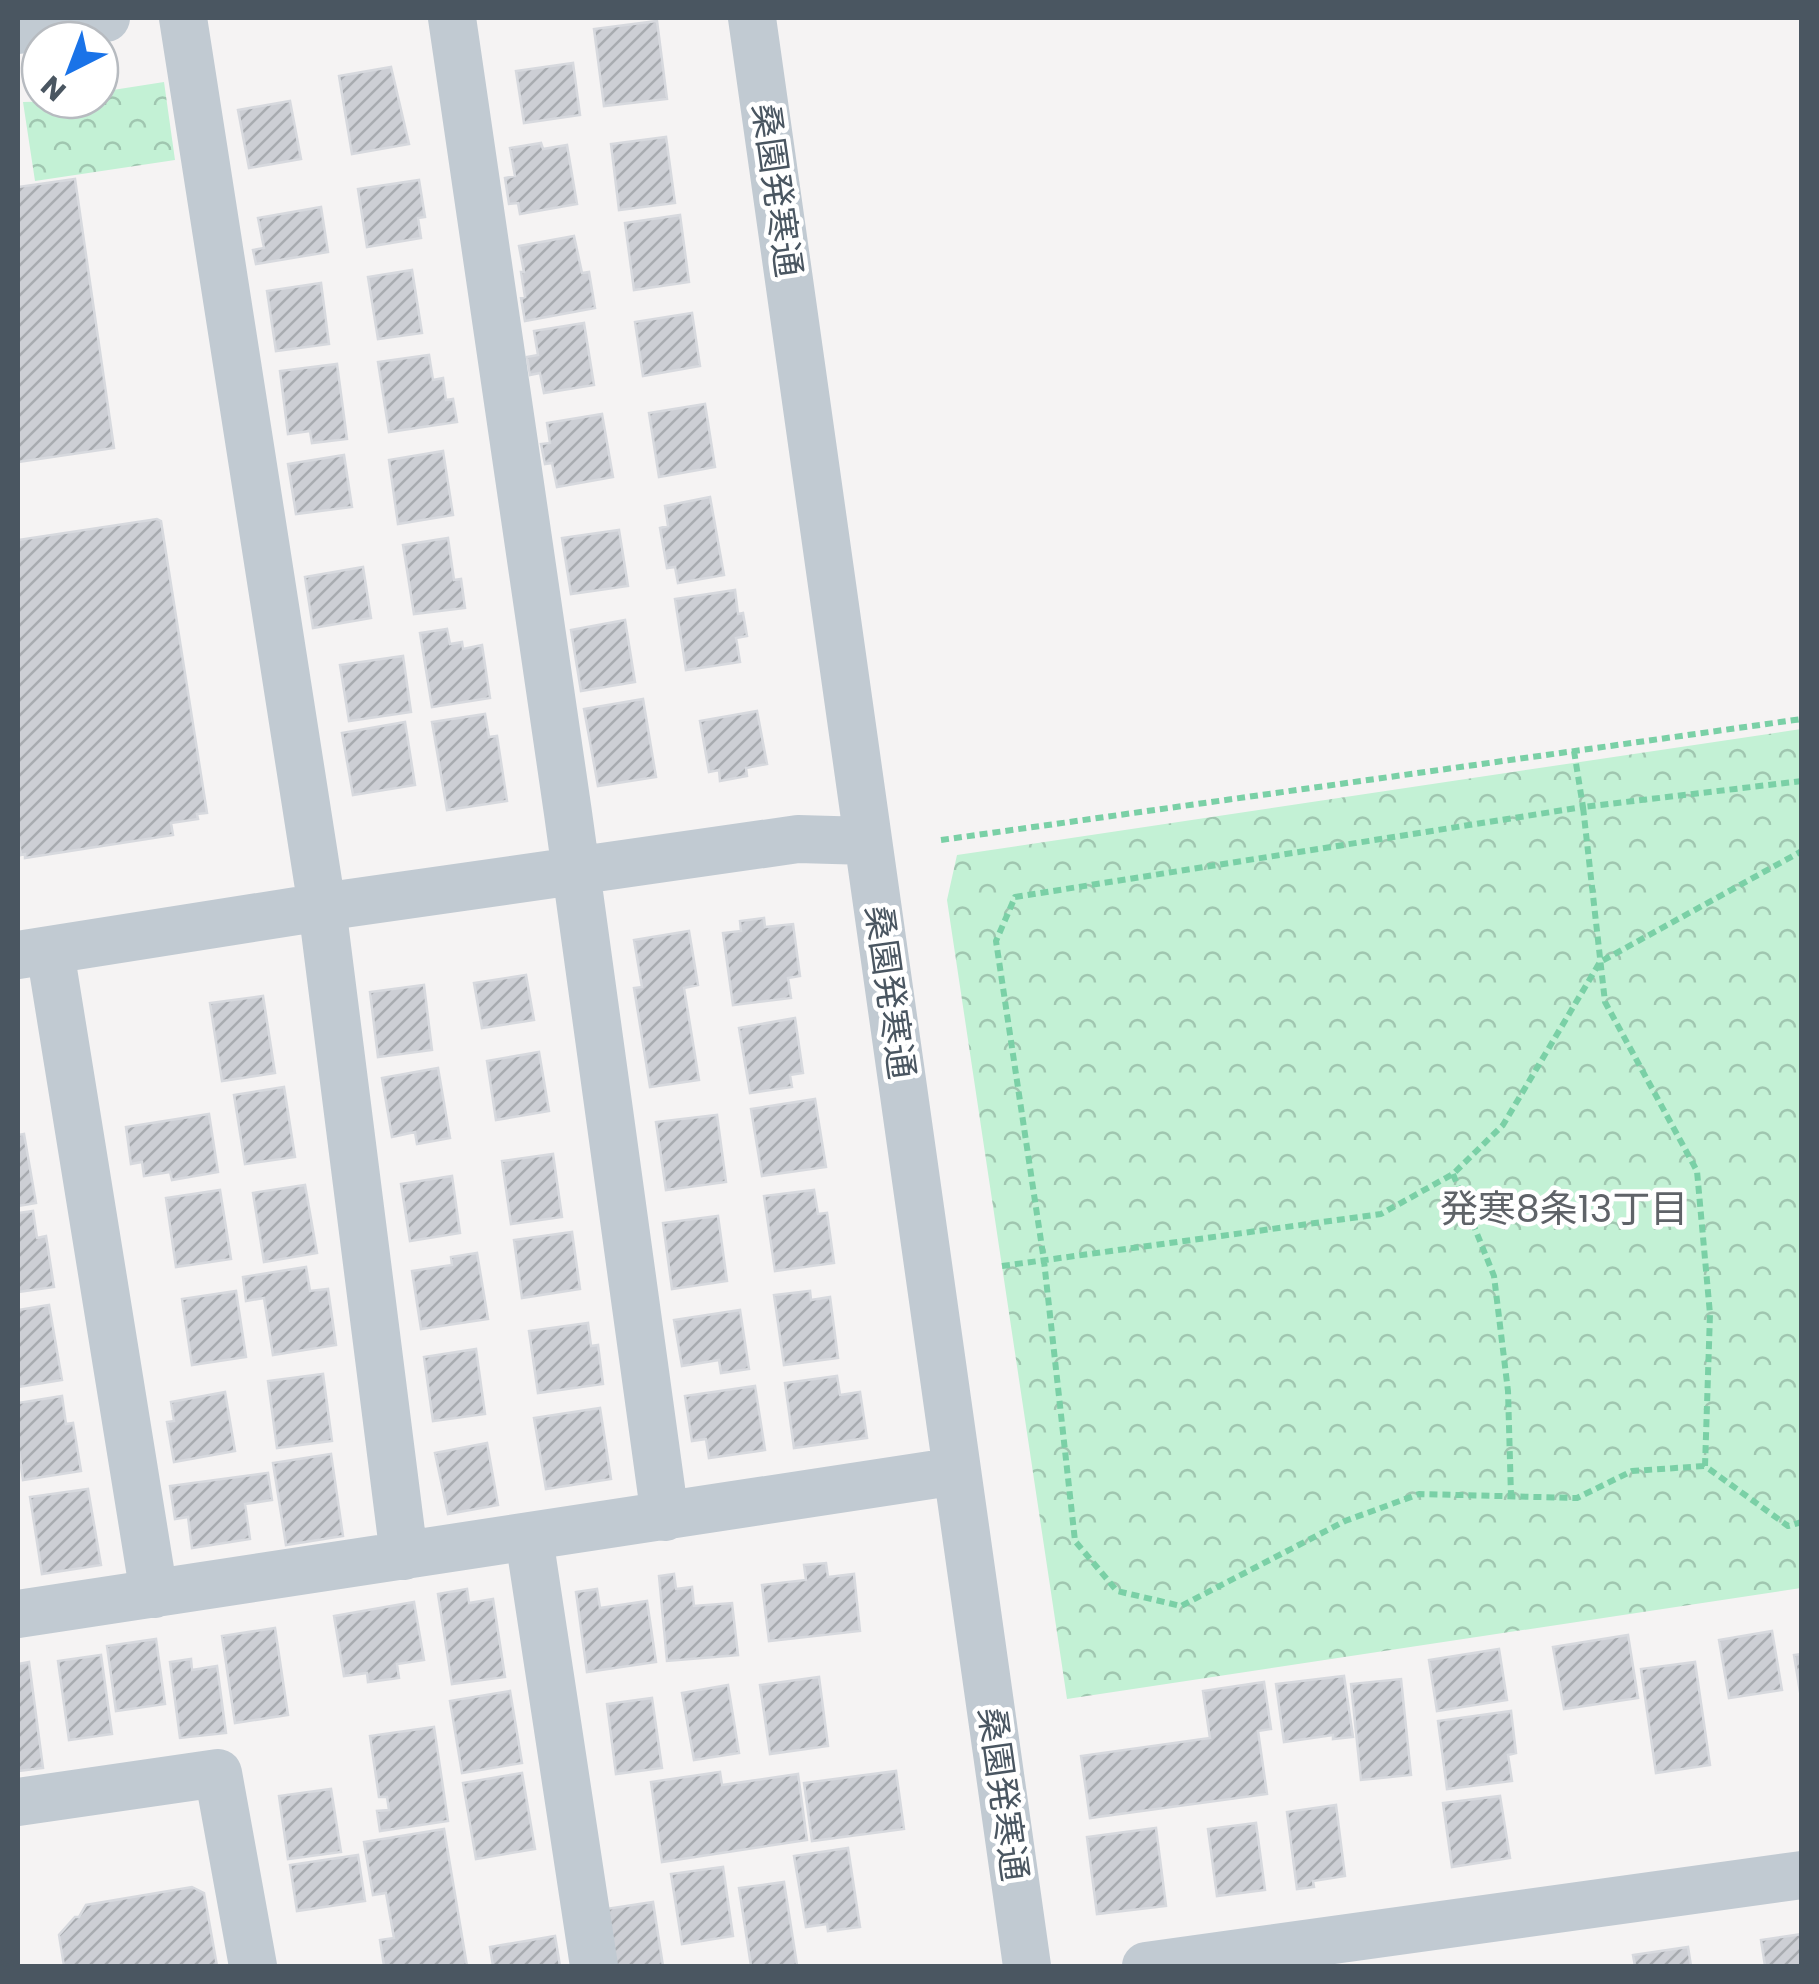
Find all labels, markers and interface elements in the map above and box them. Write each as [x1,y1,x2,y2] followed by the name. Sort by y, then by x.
[20,20,120,120] north arrow
[33,67,74,110] text: N
[741,100,814,280] street label: 桑園発寒通
[854,902,927,1082] street label: 桑園発寒通
[1440,1182,1688,1235] district label: 発寒8条13丁目
[967,1704,1040,1884] street label: 桑園発寒通

